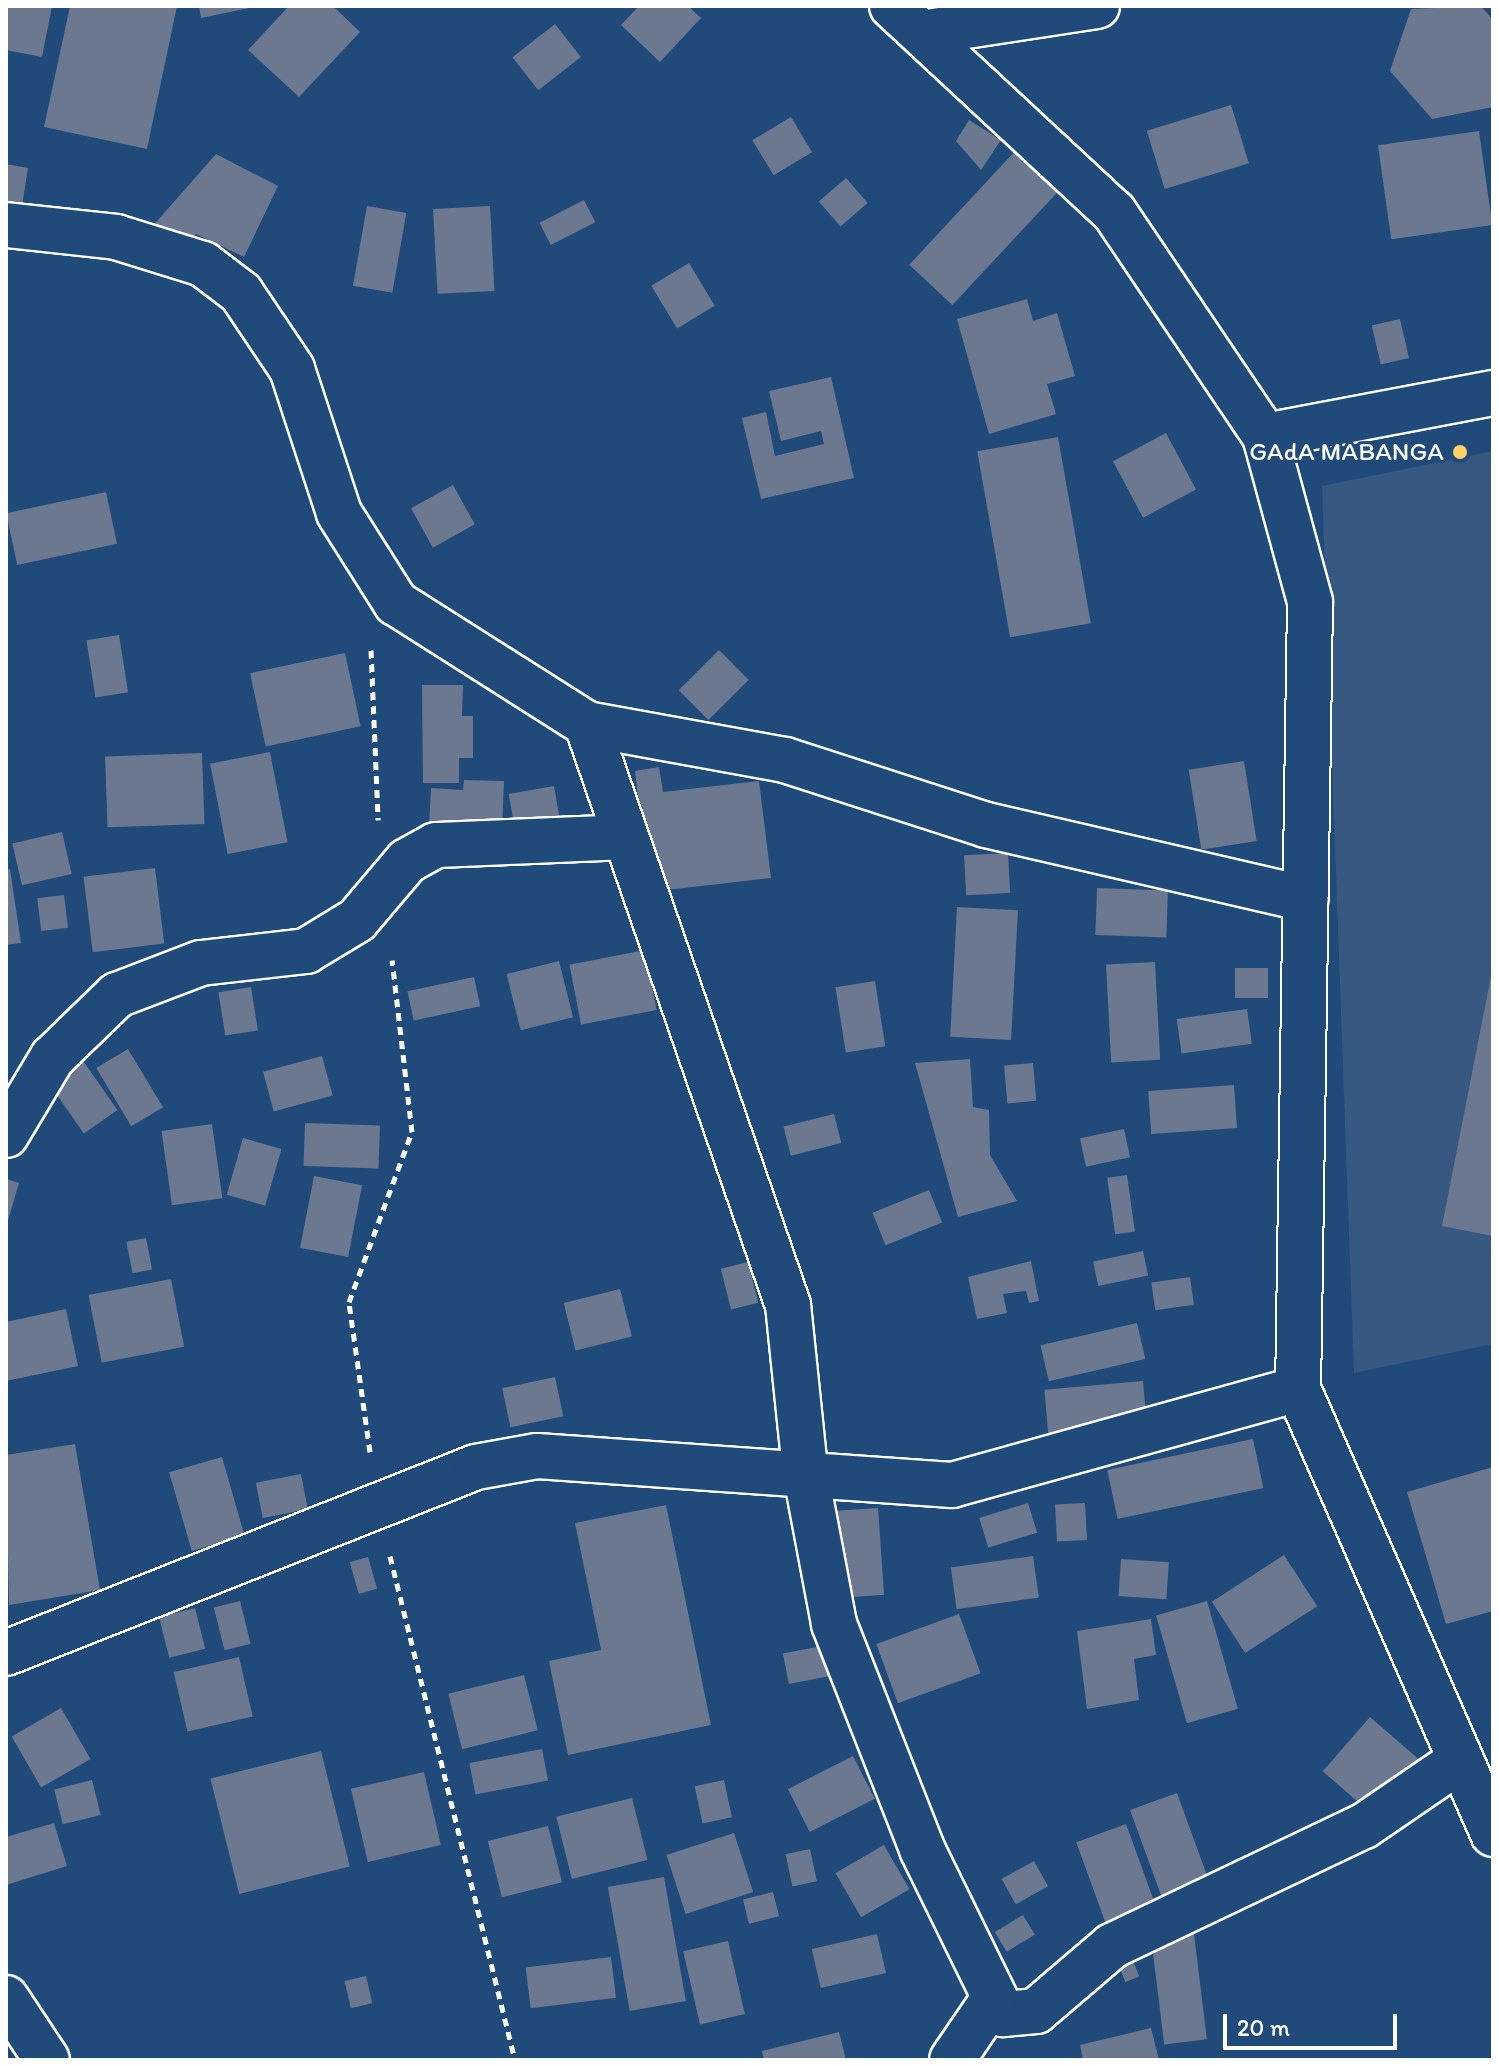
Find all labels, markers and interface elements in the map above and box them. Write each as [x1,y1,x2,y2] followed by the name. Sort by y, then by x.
[1250,436,1444,468] place label: GAdA MABANGA
[1451,443,1469,461] marker: GAdA MABANGA
[1227,1998,1401,2048] scale bar
[1237,2013,1290,2042] text: 20 m

